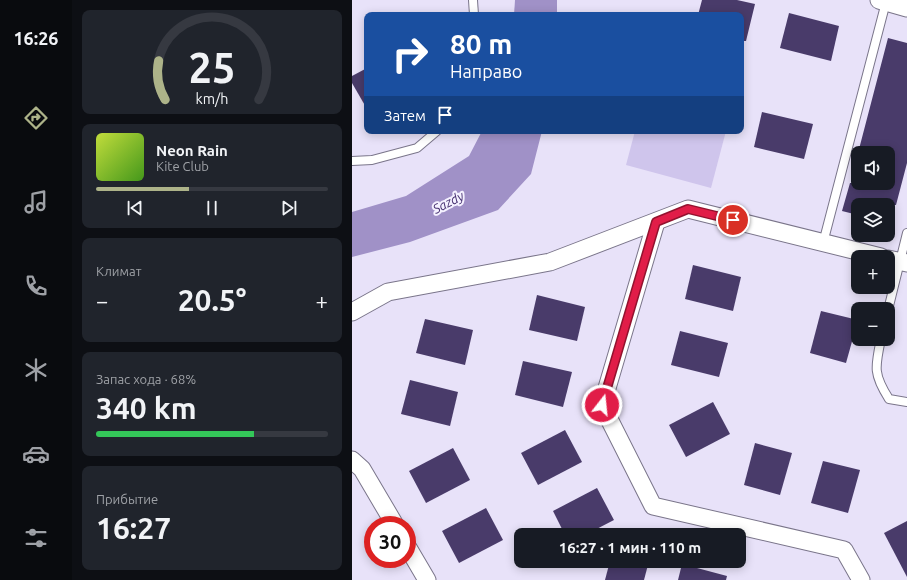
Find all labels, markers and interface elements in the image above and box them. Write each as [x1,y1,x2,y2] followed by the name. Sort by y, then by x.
[13,28,59,48] text: 16:26
[384,28,436,80] icon: right
[450,28,512,59] text: 80 m
[189,44,235,91] text: 25
[450,61,522,81] text: Направо
[196,91,228,107] text: km/h
[22,104,50,132] icon: directions
[434,104,456,126] icon: arrive
[384,107,426,124] text: Затем
[156,142,228,159] text: Neon Rain
[851,146,895,346] map controls
[851,146,895,190] button: sound
[156,159,209,173] text: Kite Club
[22,188,50,216] icon: music
[429,188,467,216] water label: Sazdy
[124,197,146,219] icon: previous
[201,197,223,219] icon: pause
[278,197,300,219] icon: next
[851,198,895,242] button: layers
[716,203,750,237] pin
[722,209,744,231] icon: arrive
[851,250,895,294] button: +
[96,264,141,278] text: Климат
[22,272,50,300] icon: phone
[178,283,246,317] text: 20.5°
[96,288,108,313] text: −
[316,288,328,313] text: +
[851,302,895,346] button: −
[22,356,50,384] icon: climate
[96,372,196,386] text: Запас хода · 68%
[581,384,623,426] position arrow
[96,391,197,425] text: 340 km
[22,440,50,468] icon: car
[96,492,158,506] text: Прибытие
[96,511,171,545] text: 16:27
[364,516,416,568] speed limit sign: 30
[22,524,50,552] icon: filters
[559,539,701,556] text: 16:27 · 1 мин · 110 m

